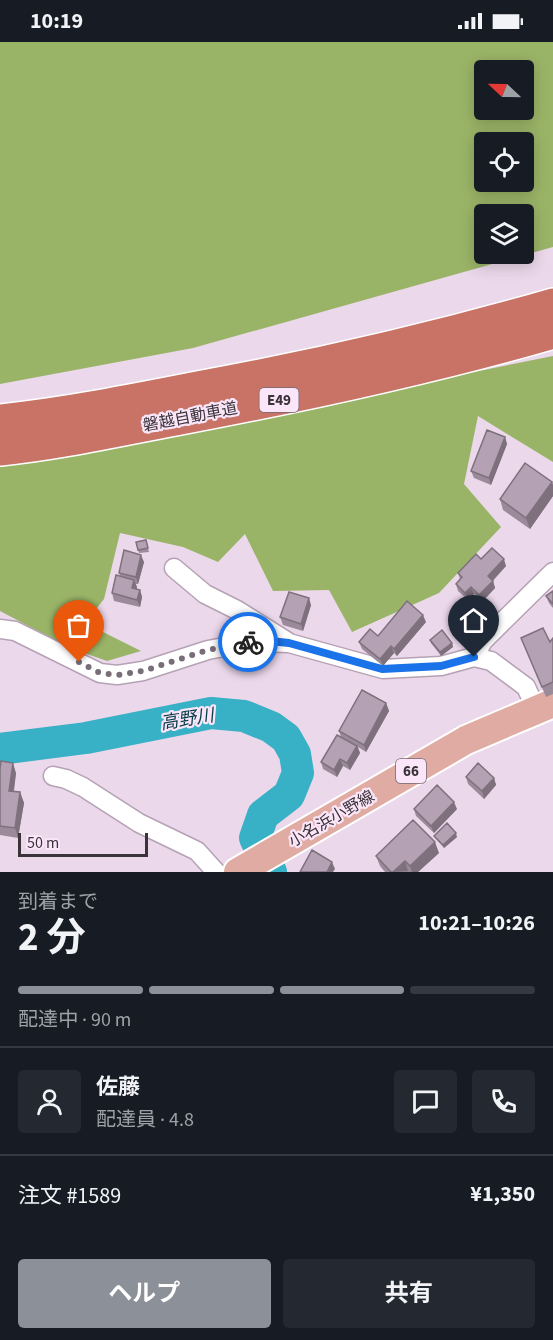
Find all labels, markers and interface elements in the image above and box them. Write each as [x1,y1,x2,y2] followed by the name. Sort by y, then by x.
[30,5,83,37] text: 10:19
[474,60,534,120] north arrow
[474,60,534,264] map controls
[474,132,534,192] button: locate
[474,204,534,264] button: layers
[260,388,298,412] road number: E49
[141,397,239,437] street label: 磐越自動車道
[448,595,499,657] pin
[53,600,104,662] pin
[457,604,490,637] icon: home
[62,609,95,642] icon: bag
[218,612,278,672] courier
[232,626,265,659] icon: bike
[158,703,218,736] water label: 高野川
[396,759,426,783] road number: 66
[284,785,379,852] street label: 小名浜小野線
[18,830,148,858] scale bar
[27,832,59,854] text: 50 m
[18,888,98,916] text: 到着まで
[418,907,535,939] text: 10:21–10:26
[18,910,85,966] text: 2 分
[18,1006,131,1034] text: 配達中 · 90 m
[18,1070,81,1133] button: person
[394,1070,457,1133] button: chat
[472,1070,535,1133] button: phone
[96,1071,140,1103] text: 佐藤
[96,1106,194,1134] text: 配達員 · 4.8
[470,1178,535,1210] text: ¥1,350
[18,1180,121,1212] text: 注文 #1589
[18,1259,271,1328] button: ヘルプ
[283,1259,535,1328] button: 共有

